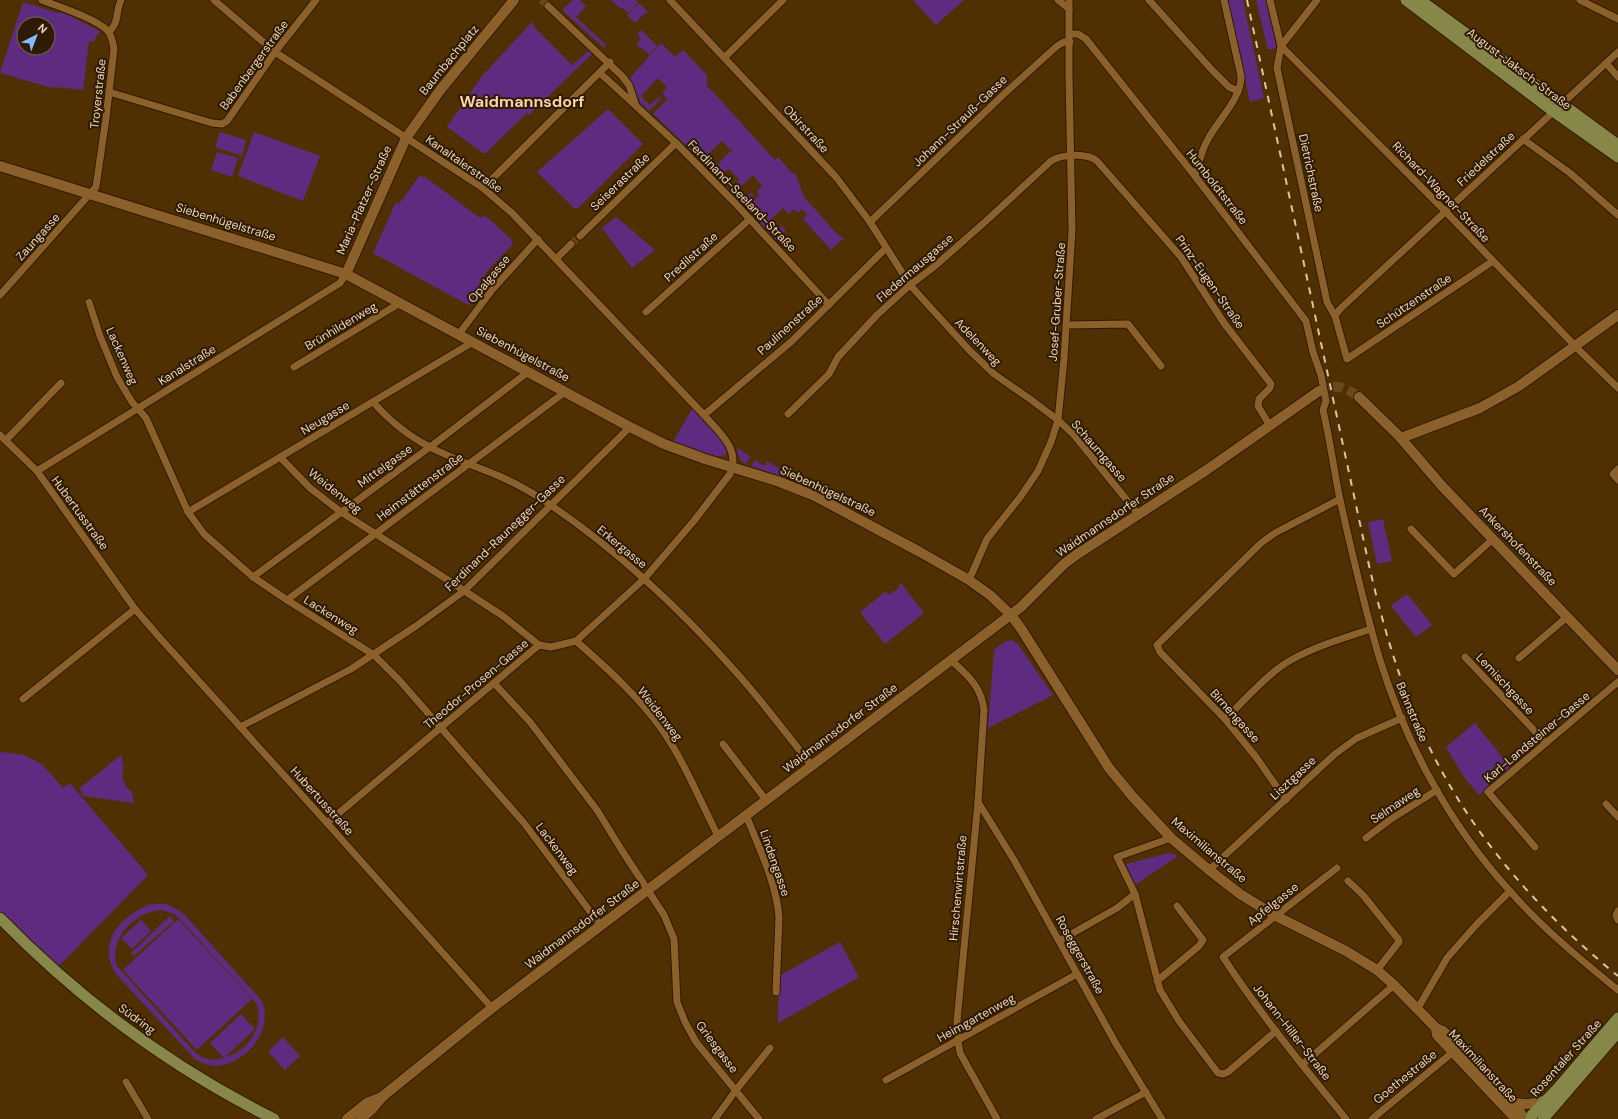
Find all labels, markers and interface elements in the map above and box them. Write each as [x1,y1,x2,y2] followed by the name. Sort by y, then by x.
[16,16,56,56] north arrow
[216,17,292,113] street label: Babenbergerstraße
[35,21,50,36] text: N
[416,22,482,98] street label: Baumbachplatz
[1463,24,1575,114] street label: August-Jaksch-Straße
[86,58,110,130] street label: Troyerstraße
[909,72,1011,170] street label: Johann-Strauß-Gasse
[460,91,585,112] district label: Waidmannsdorf
[780,102,832,157] street label: Obirstraße
[1454,128,1518,190] street label: Friedelstraße
[422,131,506,197] street label: Kanaltalerstraße
[1295,132,1327,214] street label: Dietrichstraße
[684,137,800,256] street label: Ferdinand-Seeland-Straße
[1389,138,1493,246] street label: Richard-Wagner-Straße
[333,143,395,257] street label: Maria-Platzer-Straße
[1183,146,1252,228] street label: Humboldtstraße
[587,150,653,214] street label: Seiserastraße
[174,199,278,245] street label: Siebenhügelstraße
[12,210,64,264] street label: Zaungasse
[661,228,721,285] street label: Predilstraße
[873,230,957,306] street label: Fledermausgasse
[1172,232,1248,332] street label: Prinz-Eugen-Straße
[1045,242,1069,362] street label: Josef-Gruber-Straße
[464,251,514,306] street label: Opalgasse
[1373,270,1455,332] street label: Schützenstraße
[754,291,826,358] street label: Paulinenstraße
[302,298,380,354] street label: Brünhildenweg
[951,315,1005,370] street label: Adelenweg
[474,323,573,385] street label: Siebenhügelstraße
[102,325,142,388] street label: Lackenweg
[155,341,219,389] street label: Kanalstraße
[298,397,352,439] street label: Neugasse
[1068,417,1130,485] street label: Schaumgasse
[354,441,416,491] street label: Mittelgasse
[374,449,467,525] street label: Heimstättenstraße
[778,462,878,520] street label: Siebenhügelstraße
[305,465,366,517] street label: Weidenweg
[1053,469,1177,561] street label: Waidmannsdorfer Straße
[441,471,569,595] street label: Ferdinand-Raunegger-Gasse
[48,473,112,553] street label: Hubertusstraße
[1476,503,1560,590] street label: Ankershofenstraße
[594,522,651,572] street label: Erkergasse
[301,592,362,638] street label: Lackenweg
[420,635,532,733] street label: Theodor-Prosen-Gasse
[1472,650,1538,718] street label: Lemischgasse
[779,680,901,776] street label: Waidmannsdorfer Straße
[1392,680,1432,745] street label: Bahnstraße
[634,684,686,745] street label: Weidenweg
[1207,686,1264,746] street label: Birnengasse
[1481,688,1593,786] street label: Karl-Landsteiner-Gasse
[1267,752,1320,803] street label: Lisztgasse
[287,763,357,839] street label: Hubertusstraße
[1367,783,1423,827] street label: Selmaweg
[1168,814,1250,886] street label: Maximilianstraße
[532,820,582,879] street label: Lackenweg
[756,828,794,899] street label: Lindengasse
[945,834,971,942] street label: Hirschenwirtstraße
[521,876,643,972] street label: Waidmannsdorfer Straße
[1244,879,1302,929] street label: Apfelgasse
[1052,913,1108,997] street label: Roseggerstraße
[1249,981,1335,1084] street label: Johann-Hiller-Straße
[934,990,1018,1046] street label: Heimgartenweg
[115,1000,159,1038] street label: Südring
[1527,1016,1605,1100] street label: Rosentaler Straße
[692,1018,742,1076] street label: Griesgasse
[1445,1026,1521,1106] street label: Maximilianstraße
[1370,1046,1440,1108] street label: Goethestraße

